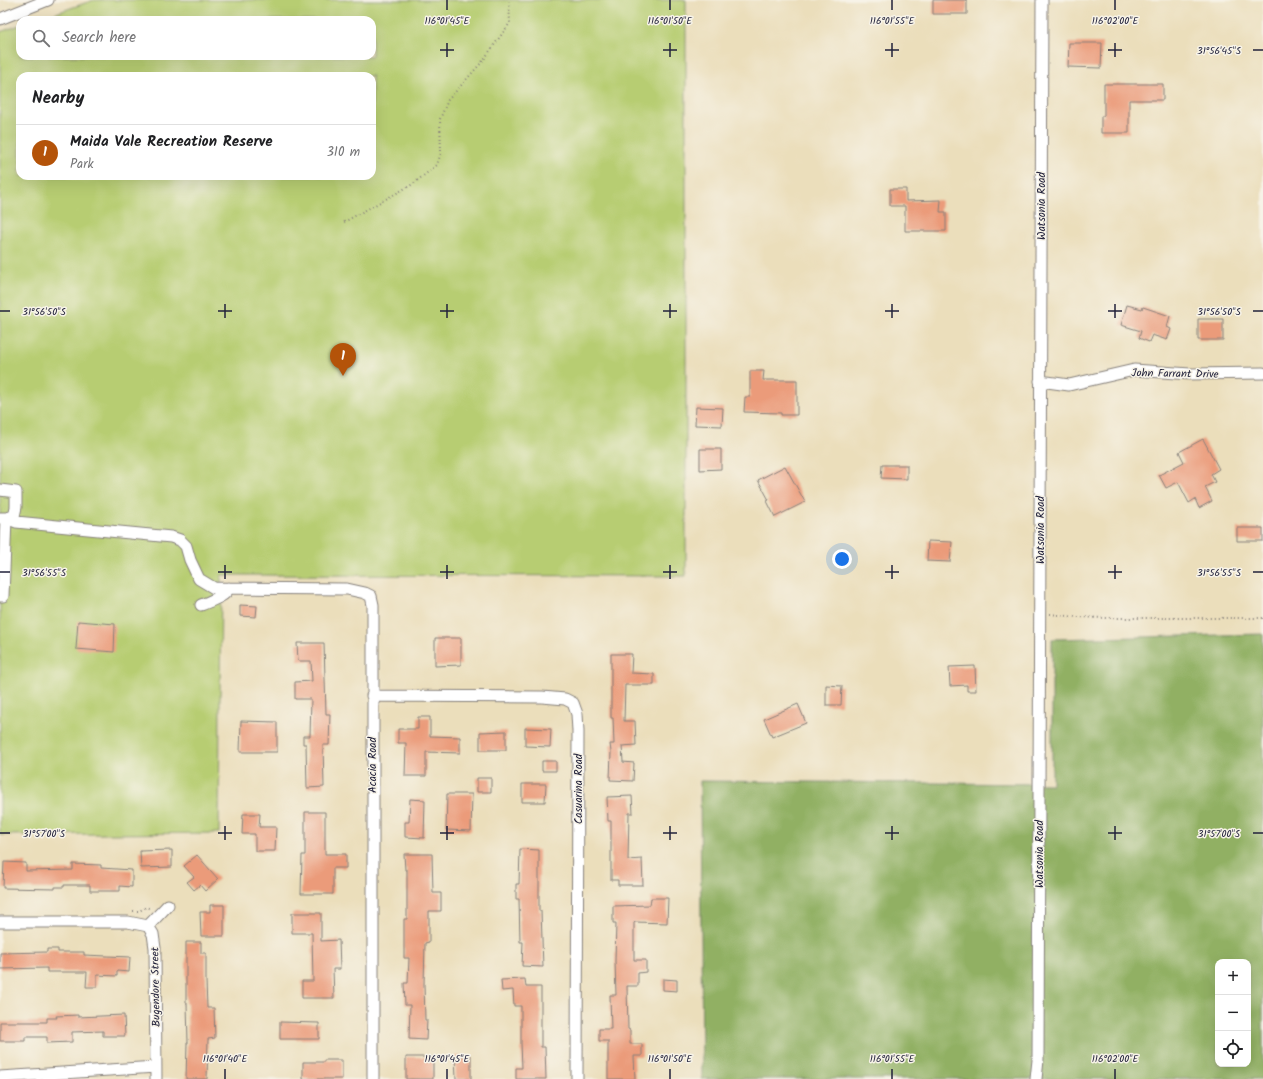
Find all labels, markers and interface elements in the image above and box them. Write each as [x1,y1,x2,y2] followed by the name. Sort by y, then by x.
[425,13,471,29] text: 116°01'45"E
[648,13,693,29] text: 116°01'50"E
[870,13,916,29] text: 116°01'55"E
[1092,13,1139,29] text: 116°02'00"E
[16,16,376,60] search box
[62,26,136,50] text: Search here
[30,27,52,49] icon: search
[1197,43,1242,59] text: 31°56'45"S
[32,85,84,112] text: Nearby
[70,130,273,154] text: Maida Vale Recreation Reserve
[43,142,47,163] text: 1
[326,142,360,163] text: 310 m
[70,154,94,175] text: Park
[1033,172,1051,240] street label: Watsonia Road
[22,304,66,320] text: 31°56'50"S
[1197,304,1241,320] text: 31°56'50"S
[330,343,356,376] pin: 1
[1131,364,1219,384] street label: John Farrant Drive
[1032,496,1050,564] street label: Watsonia Road
[832,549,852,569] your location
[22,565,67,581] text: 31°56'55"S
[1197,565,1242,581] text: 31°56'55"S
[364,737,382,793] street label: Acacia Road
[570,753,588,824] street label: Casuarina Road
[1031,820,1049,888] street label: Watsonia Road
[23,826,66,842] text: 31°57'00"S
[1198,826,1241,842] text: 31°57'00"S
[146,946,166,1027] street label: Bugendore Street
[1215,959,1251,1067] map controls
[1215,959,1251,995] button: +
[1215,995,1251,1031] button: −
[1215,1031,1251,1067] button: locate
[203,1051,248,1067] text: 116°01'40"E
[425,1051,471,1067] text: 116°01'45"E
[648,1051,693,1067] text: 116°01'50"E
[870,1051,916,1067] text: 116°01'55"E
[1092,1051,1139,1067] text: 116°02'00"E

